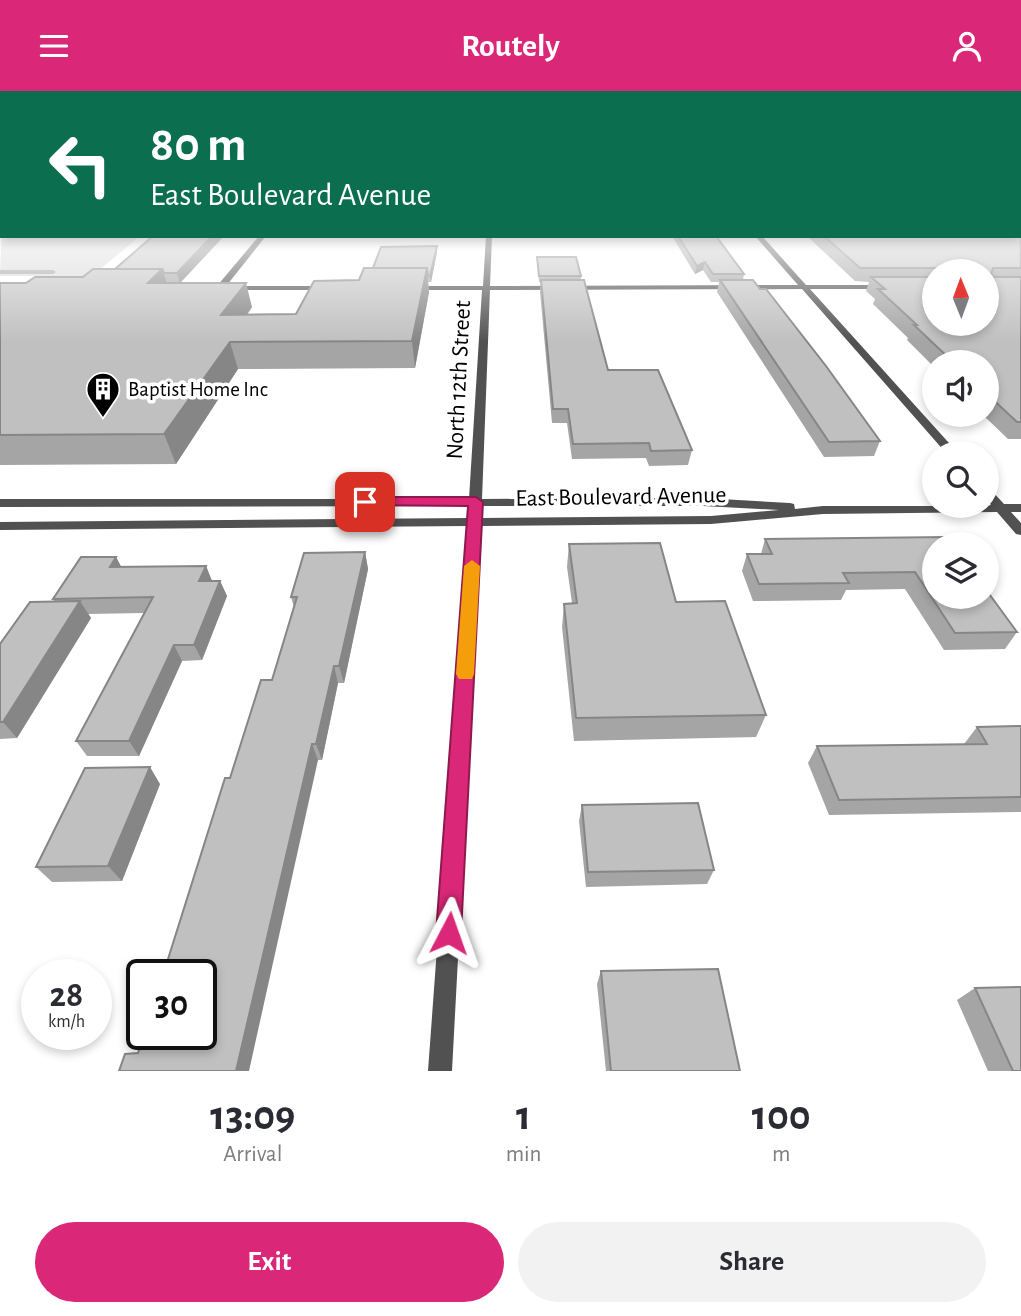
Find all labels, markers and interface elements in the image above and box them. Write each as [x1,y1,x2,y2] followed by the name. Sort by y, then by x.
[35,27,73,65] icon: menu
[948,27,986,65] icon: person
[461,30,560,62] text: Routely
[35,119,126,210] icon: left
[150,121,247,170] text: 80 m
[150,179,431,211] text: East Boulevard Avenue
[922,259,999,336] north arrow
[922,259,999,609] map controls
[443,300,475,460] street label: North 12th Street
[922,350,999,427] button: sound
[84,370,122,419] building icon: Baptist Home Inc
[128,379,268,400] place label: Baptist Home Inc
[922,441,999,518] button: search
[335,472,395,532] pin
[346,483,384,521] icon: arrive
[515,483,727,511] street label: East Boulevard Avenue
[922,532,999,609] button: layers
[412,896,486,970] position arrow
[126,959,217,1050] speed limit sign: 30
[50,978,83,1013] text: 28
[48,1013,85,1031] text: km/h
[210,1095,295,1137] text: 13:09
[516,1095,531,1137] text: 1
[752,1095,811,1137] text: 100
[223,1143,282,1166] text: Arrival
[506,1143,541,1166] text: min
[772,1143,790,1166] text: m
[35,1222,504,1302] button: Exit
[518,1222,986,1302] button: Share

